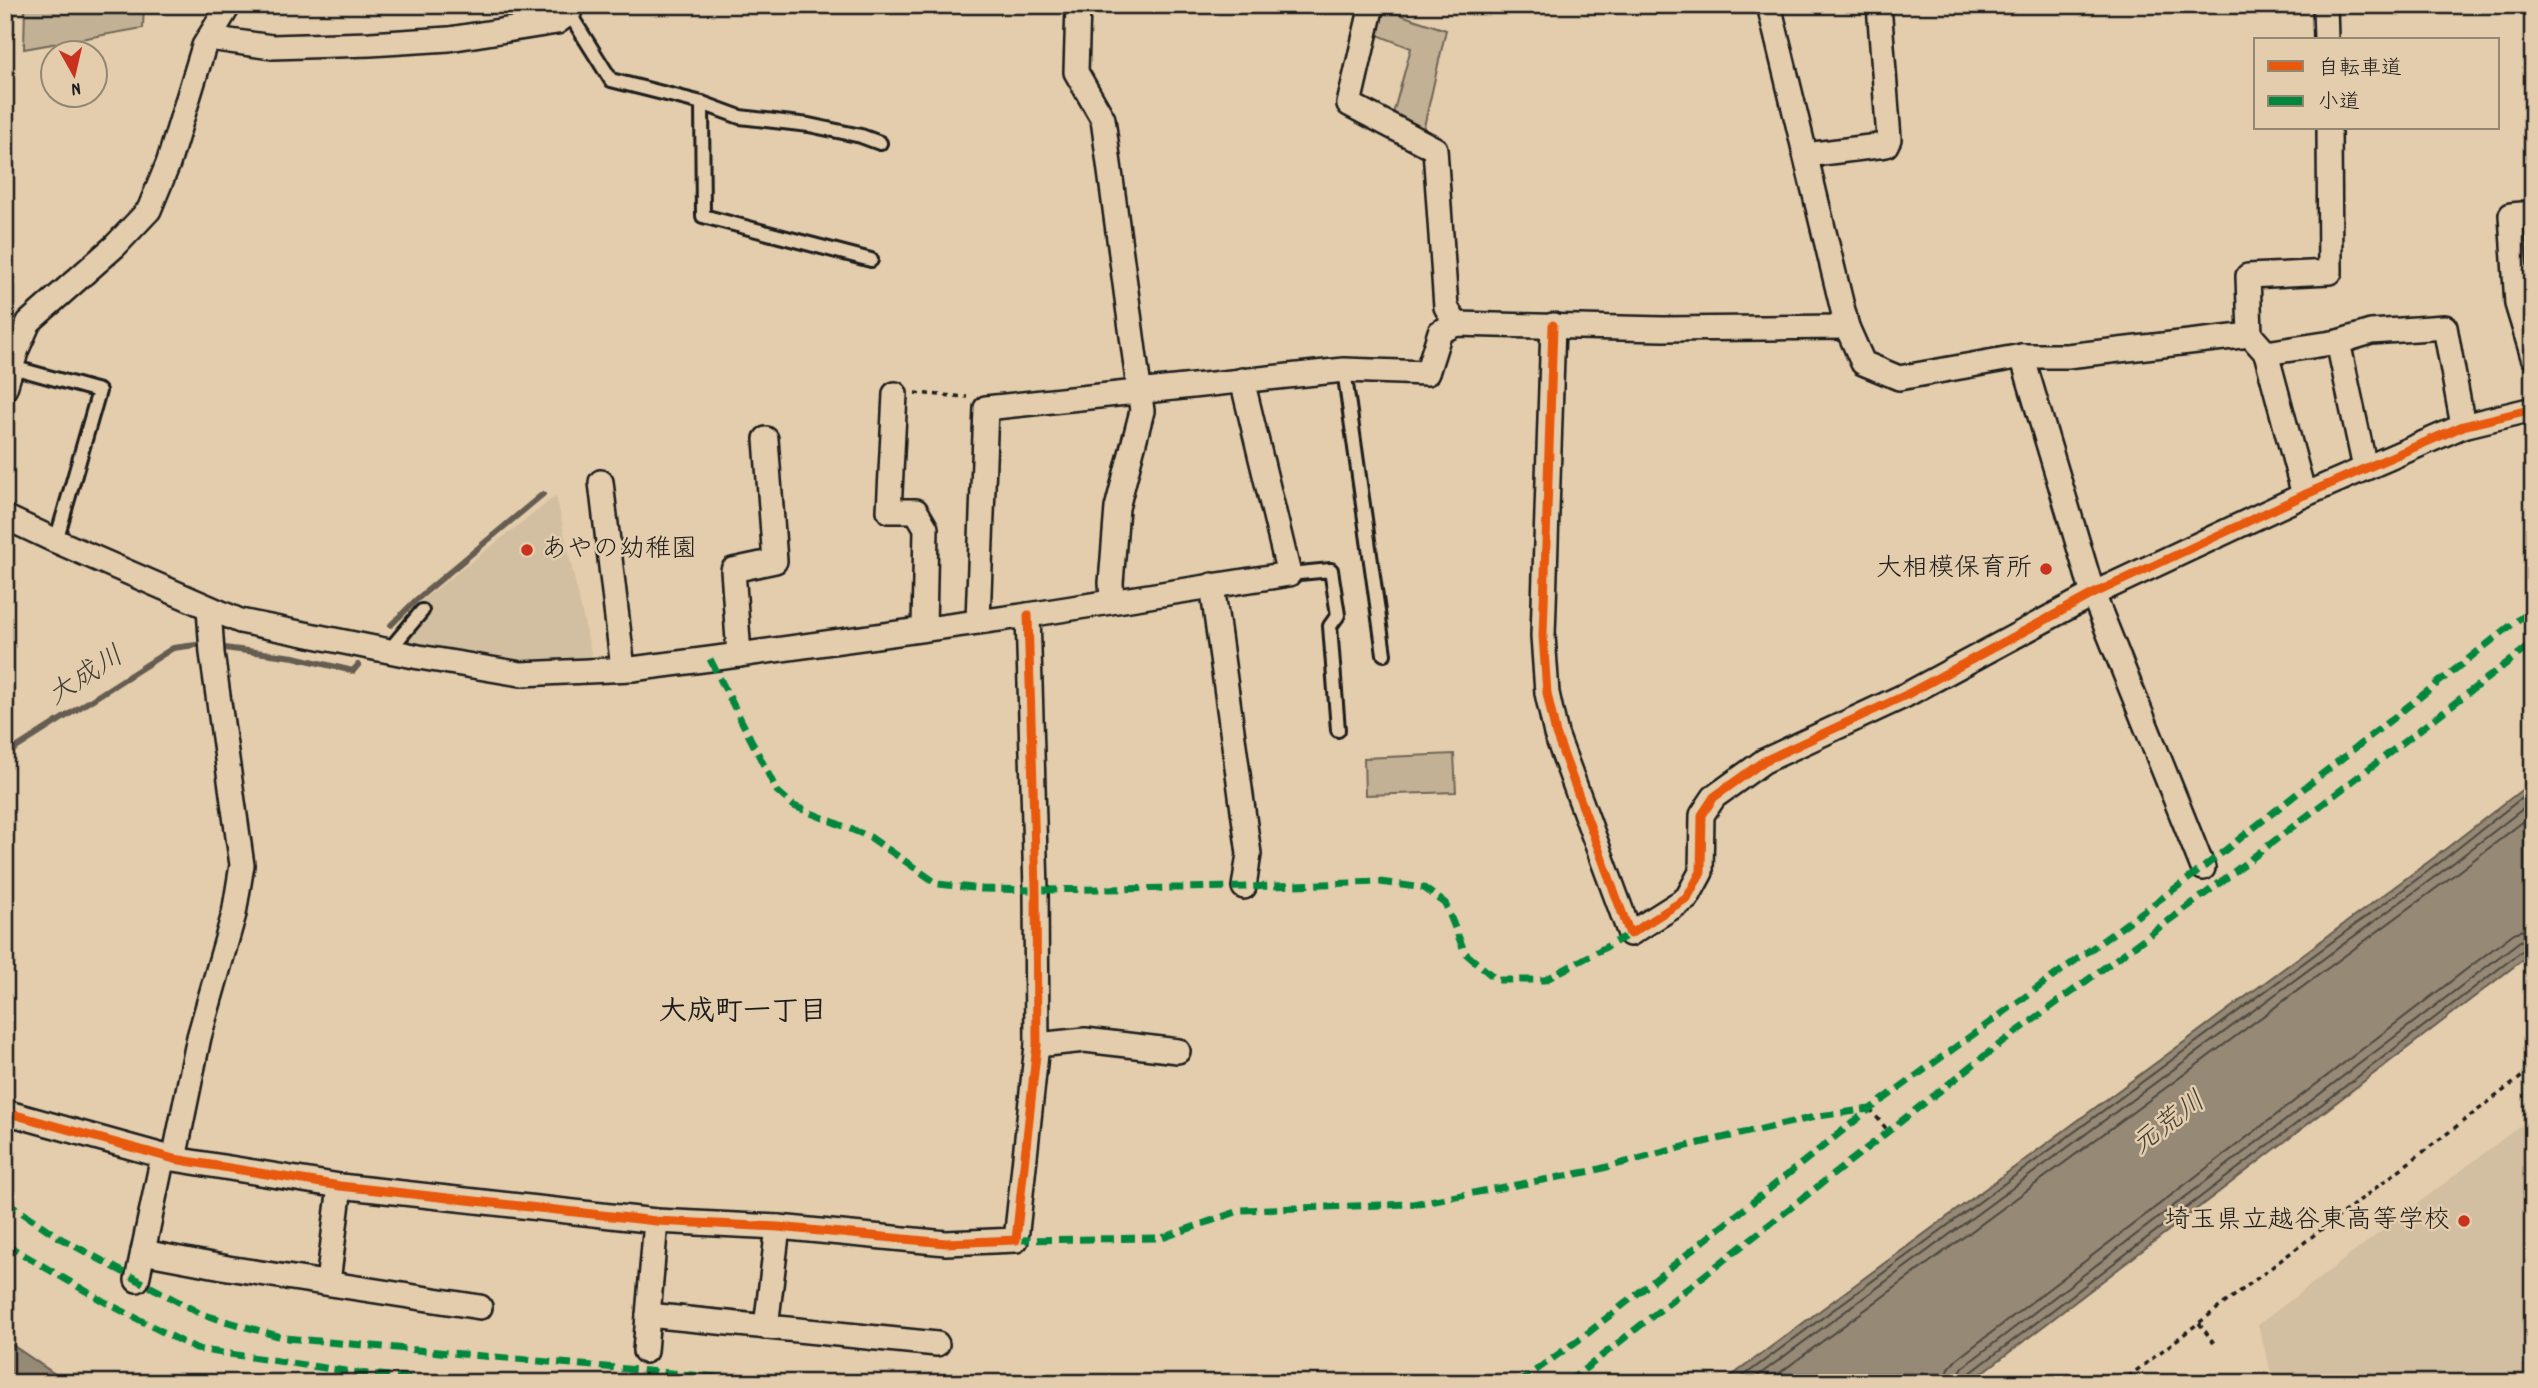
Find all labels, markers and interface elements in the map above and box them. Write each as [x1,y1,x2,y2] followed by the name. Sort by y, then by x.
[38,38,108,108] north arrow
[2254,38,2500,130] legend
[2318,55,2402,85] text: 自転車道
[69,73,82,101] text: N
[2318,89,2360,119] text: 小道
[541,532,697,569] place label: あやの幼稚園
[519,542,535,558] marker: あやの幼稚園
[1876,551,2032,588] place label: 大相模保育所
[2038,561,2054,577] marker: 大相模保育所
[41,638,133,718] water label: 大成川
[659,994,827,1034] district label: 大成町一丁目
[2124,1084,2216,1166] water label: 元荒川
[2164,1203,2450,1240] place label: 埼玉県立越谷東高等学校
[2456,1213,2472,1229] marker: 埼玉県立越谷東高等学校

